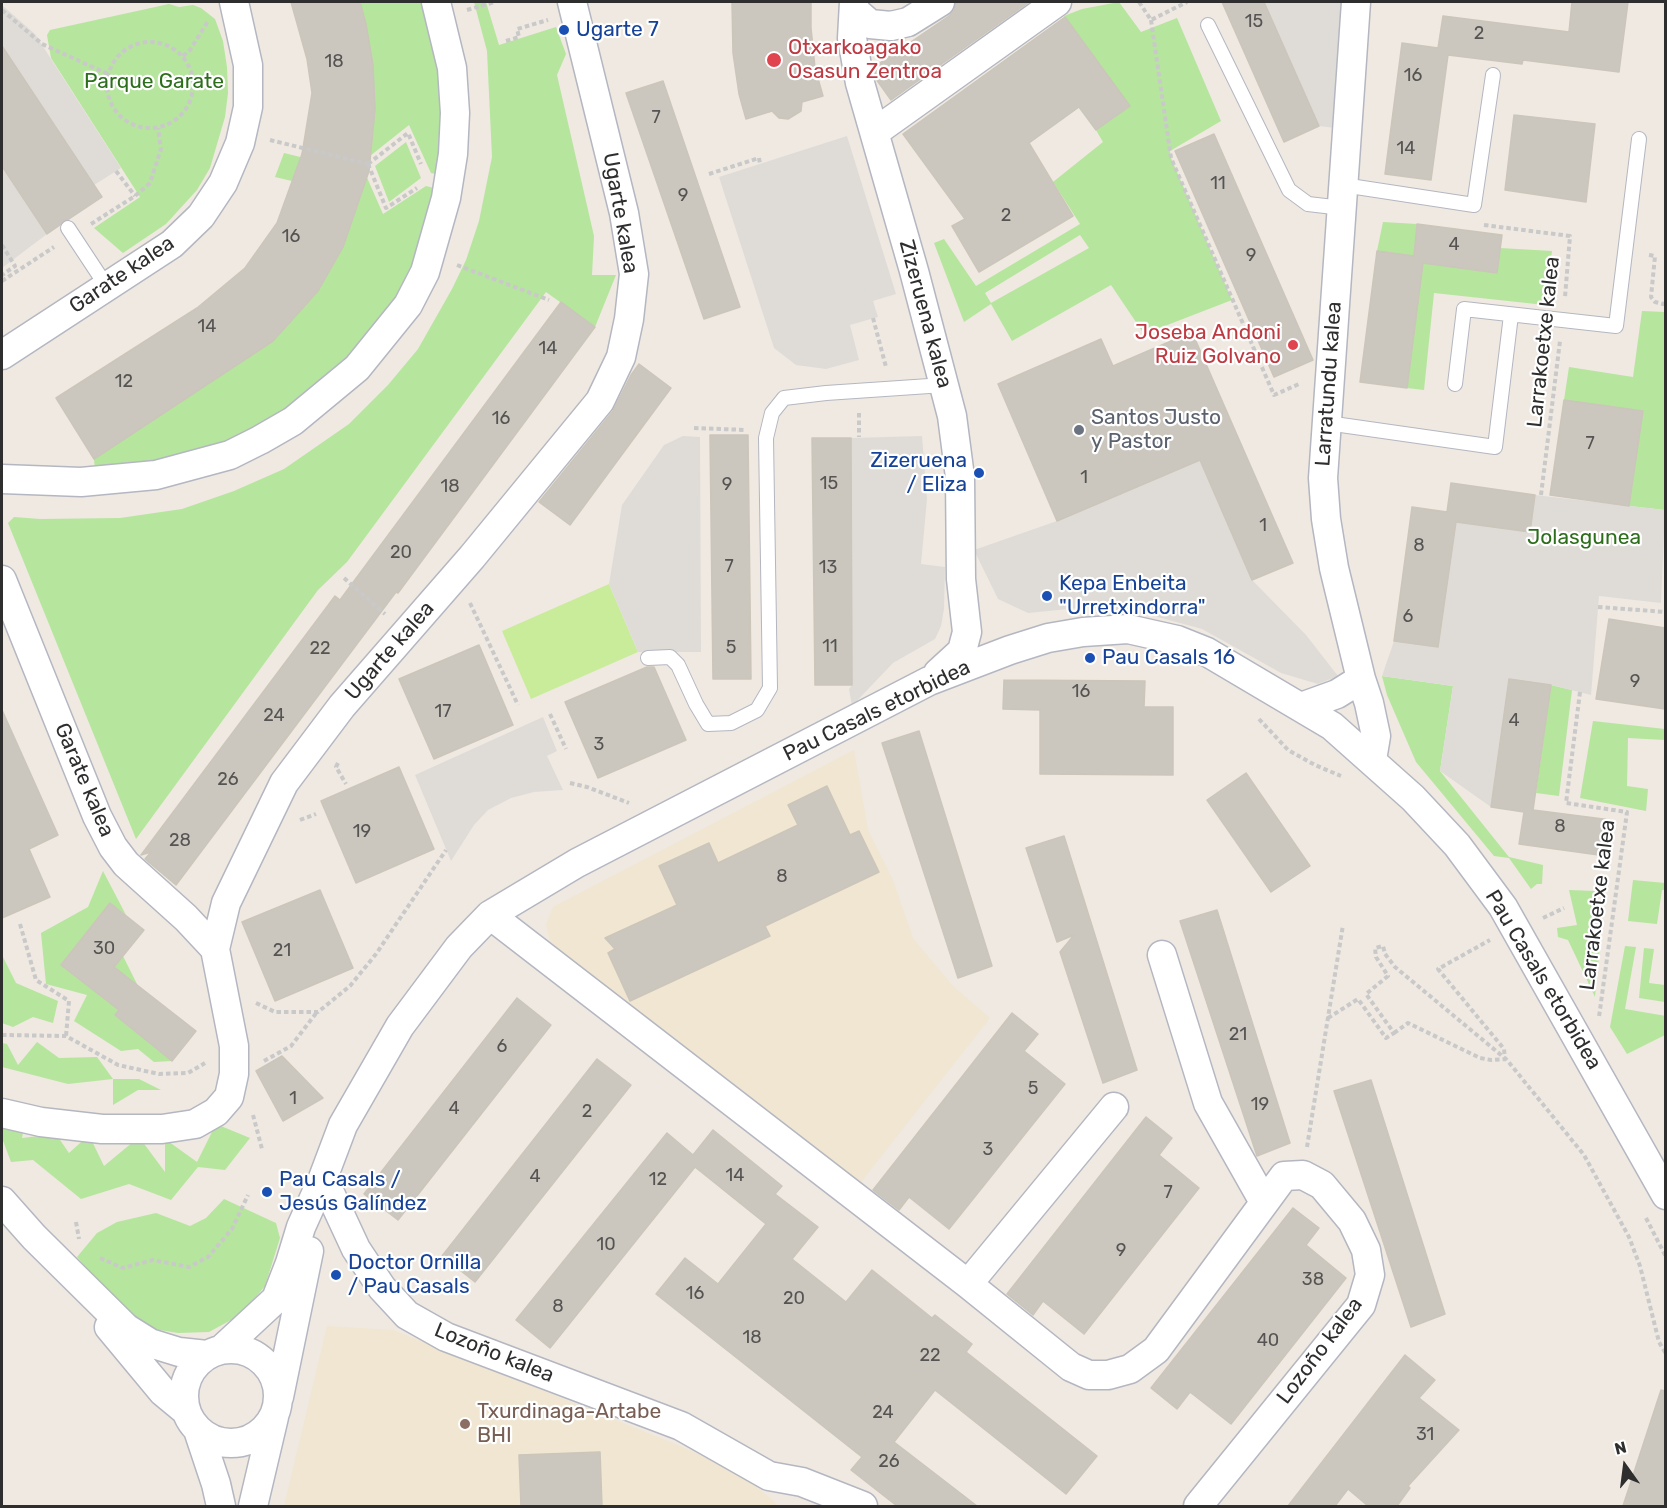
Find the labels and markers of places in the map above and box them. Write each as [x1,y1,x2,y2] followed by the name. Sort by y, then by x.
[576,17,659,43] place label: Ugarte 7
[557,23,571,37] marker: Ugarte 7
[788,35,942,85] place label: Otxarkoagako Osasun Zentroa
[765,51,783,69] marker: Otxarkoagako Osasun Zentroa
[1135,320,1281,370] place label: Joseba Andoni Ruiz Golvano
[1286,338,1300,352] marker: Joseba Andoni Ruiz Golvano
[1091,405,1221,455] place label: Santos Justo y Pastor
[1072,423,1086,437] marker: Santos Justo y Pastor
[870,448,967,498] place label: Zizeruena / Eliza
[972,466,986,480] marker: Zizeruena / Eliza
[1059,571,1206,621] place label: Kepa Enbeita "Urretxindorra"
[1040,589,1054,603] marker: Kepa Enbeita "Urretxindorra"
[1102,645,1235,671] place label: Pau Casals 16
[1083,651,1097,665] marker: Pau Casals 16
[279,1167,427,1217] place label: Pau Casals / Jesús Galíndez
[260,1185,274,1199] marker: Pau Casals / Jesús Galíndez
[348,1250,481,1300] place label: Doctor Ornilla / Pau Casals
[329,1268,343,1282] marker: Doctor Ornilla / Pau Casals
[477,1399,661,1449] place label: Txurdinaga-Artabe BHI
[458,1417,472,1431] marker: Txurdinaga-Artabe BHI

